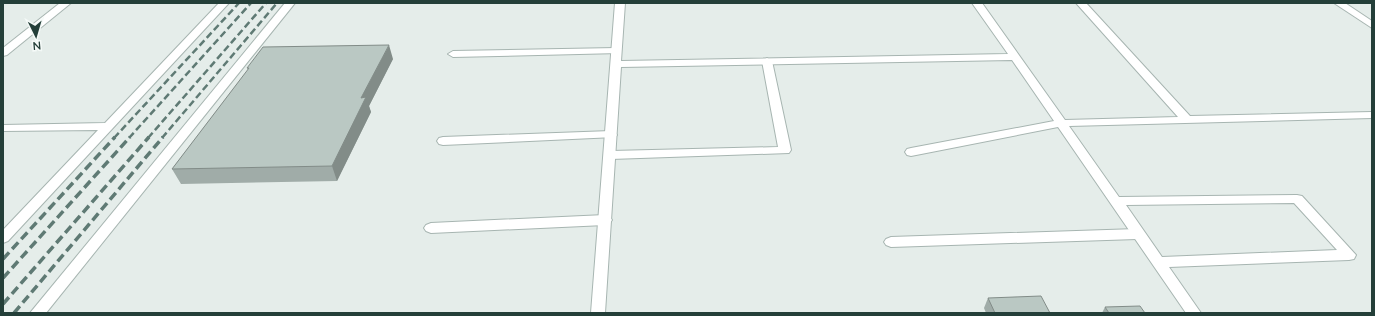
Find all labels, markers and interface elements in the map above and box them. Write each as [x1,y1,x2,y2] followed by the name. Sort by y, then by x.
[16,16,56,56] north arrow
[32,40,42,53] text: N

